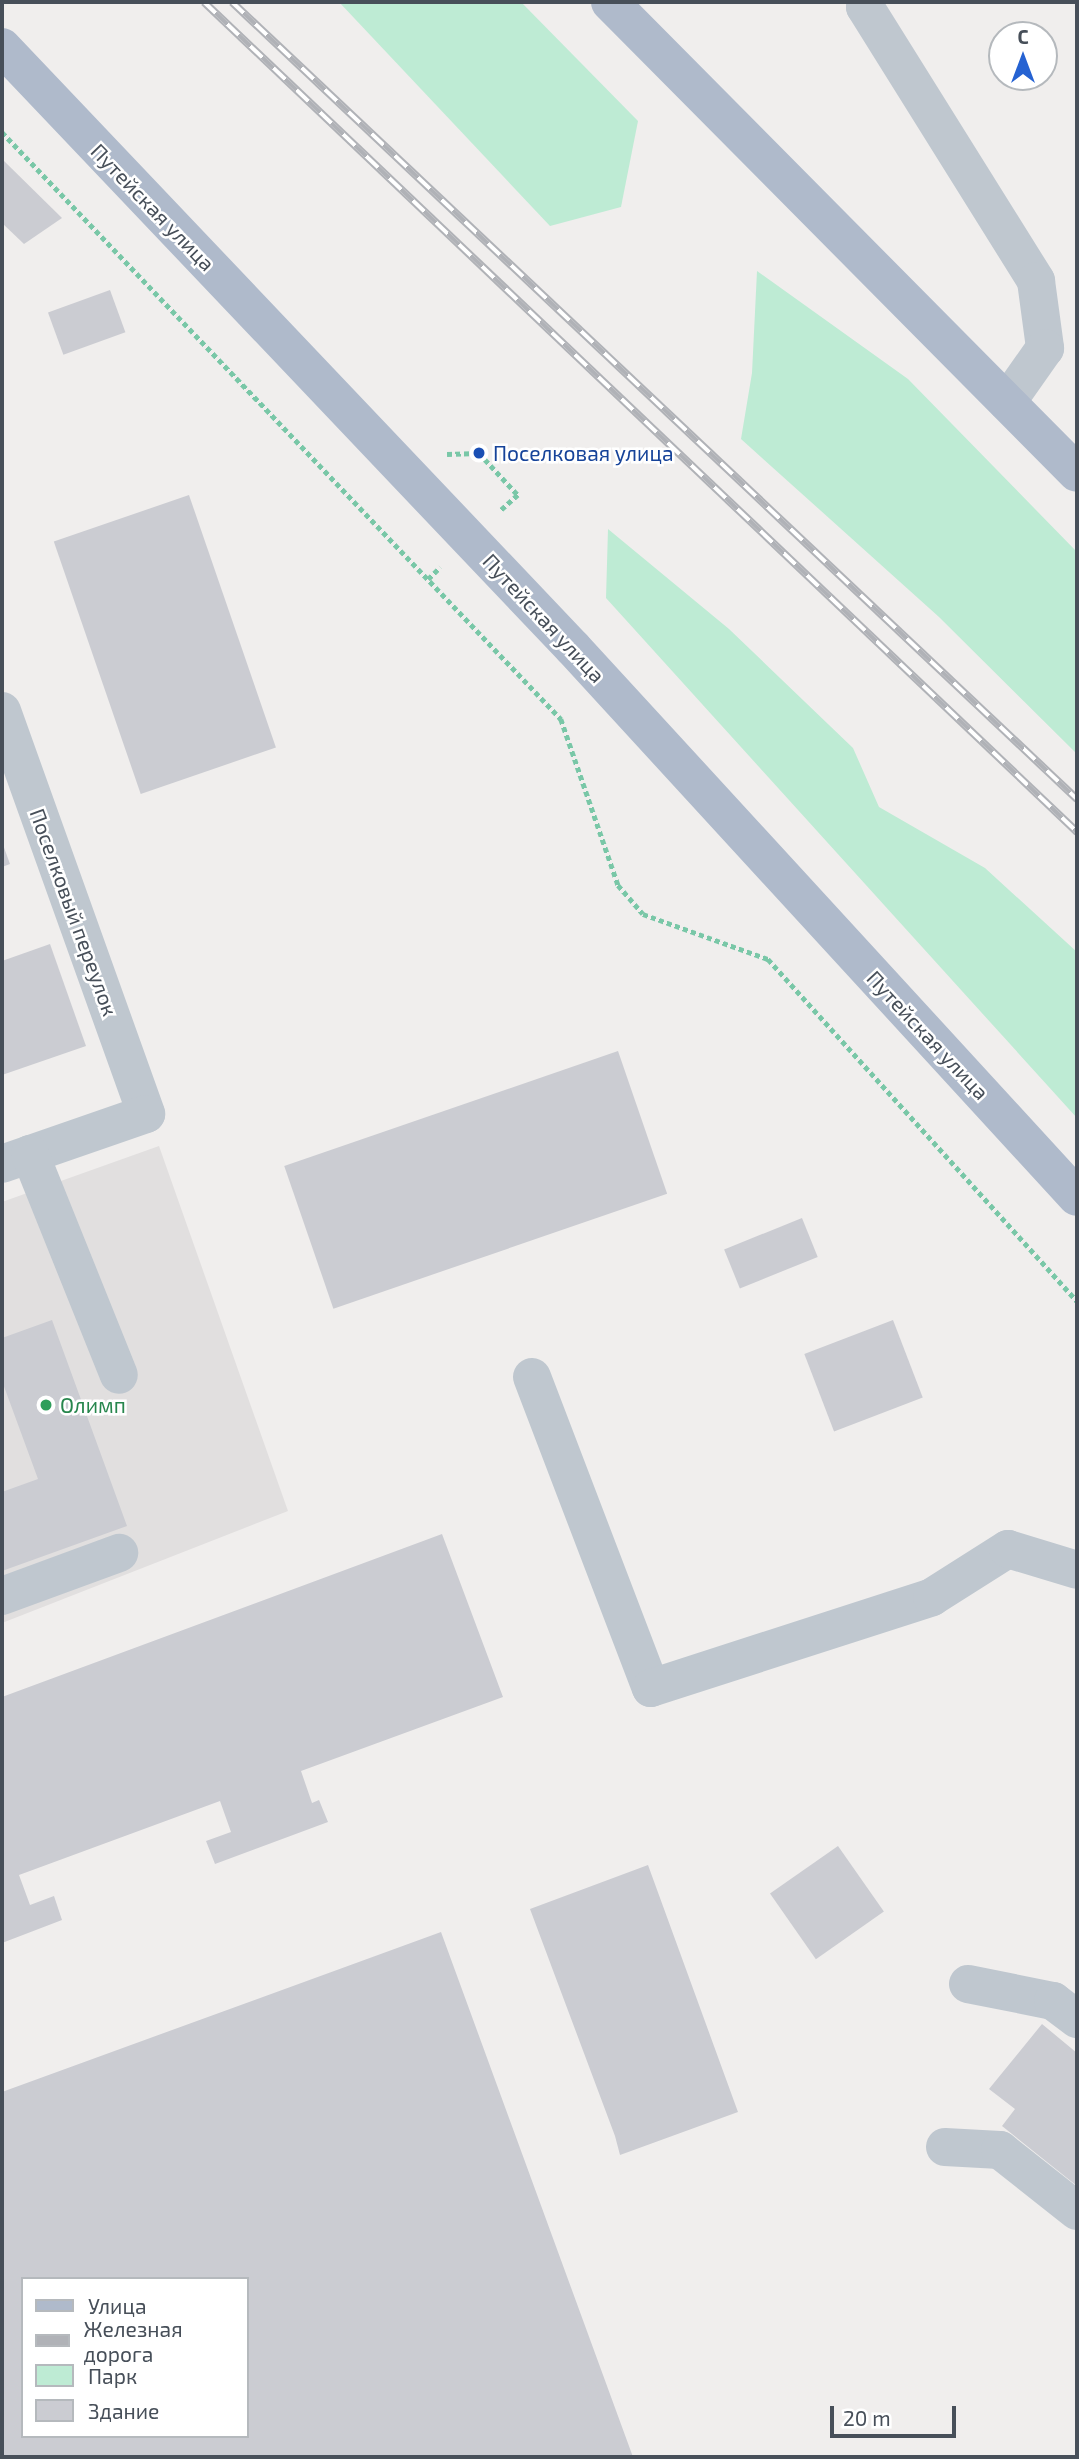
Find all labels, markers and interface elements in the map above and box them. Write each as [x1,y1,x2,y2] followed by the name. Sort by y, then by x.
[988,21,1058,91] north arrow
[1017,25,1029,48] text: С
[86,138,220,276] street label: Путейская улица
[493,440,673,466] place label: Поселковая улица
[471,445,487,461] marker: Поселковая улица
[478,548,610,688] street label: Путейская улица
[25,805,123,1019] street label: Поселковый переулок
[862,965,994,1105] street label: Путейская улица
[60,1392,126,1418] place label: Олимп
[38,1397,54,1413] marker: Олимп
[21,2277,248,2438] legend
[88,2293,147,2318] text: Улица
[84,2316,183,2366] text: Железная дорога
[88,2363,137,2388] text: Парк
[834,2392,960,2436] scale bar
[88,2398,159,2423] text: Здание
[843,2405,891,2430] text: 20 m

